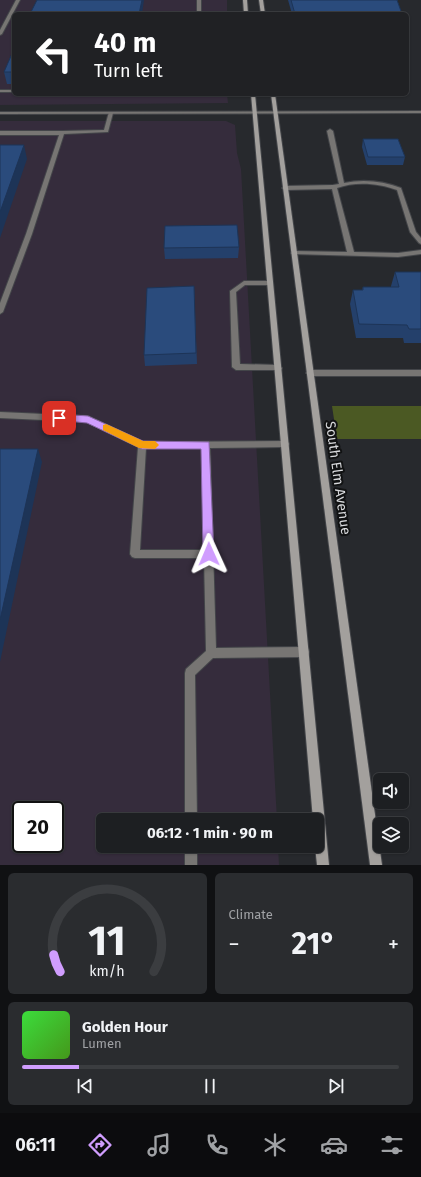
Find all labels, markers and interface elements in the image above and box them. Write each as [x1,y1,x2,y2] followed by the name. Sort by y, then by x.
[94,26,157,59] text: 40 m
[28,28,80,80] icon: left
[94,60,163,82] text: Turn left
[42,401,76,435] pin
[48,407,70,429] icon: arrive
[322,420,354,536] street label: South Elm Avenue
[188,533,230,575] position arrow
[373,773,409,853] map controls
[373,773,409,809] button: sound
[12,801,64,853] speed limit sign: 20
[373,817,409,853] button: layers
[147,824,273,842] text: 06:12 · 1 min · 90 m
[229,907,273,922] text: Climate
[88,915,126,965] text: 11
[292,926,336,962] text: 21°
[229,931,240,958] text: −
[388,931,399,958] text: +
[90,962,125,979] text: km/h
[82,1018,168,1036] text: Golden Hour
[82,1036,122,1051] text: Lumen
[74,1075,96,1097] icon: previous
[199,1075,221,1097] icon: pause
[325,1075,347,1097] icon: next
[86,1131,114,1159] icon: directions
[145,1131,173,1159] icon: music
[203,1131,231,1159] icon: phone
[261,1131,289,1159] icon: climate
[320,1131,348,1159] icon: car
[378,1131,406,1159] icon: filters
[15,1134,56,1156] text: 06:11

